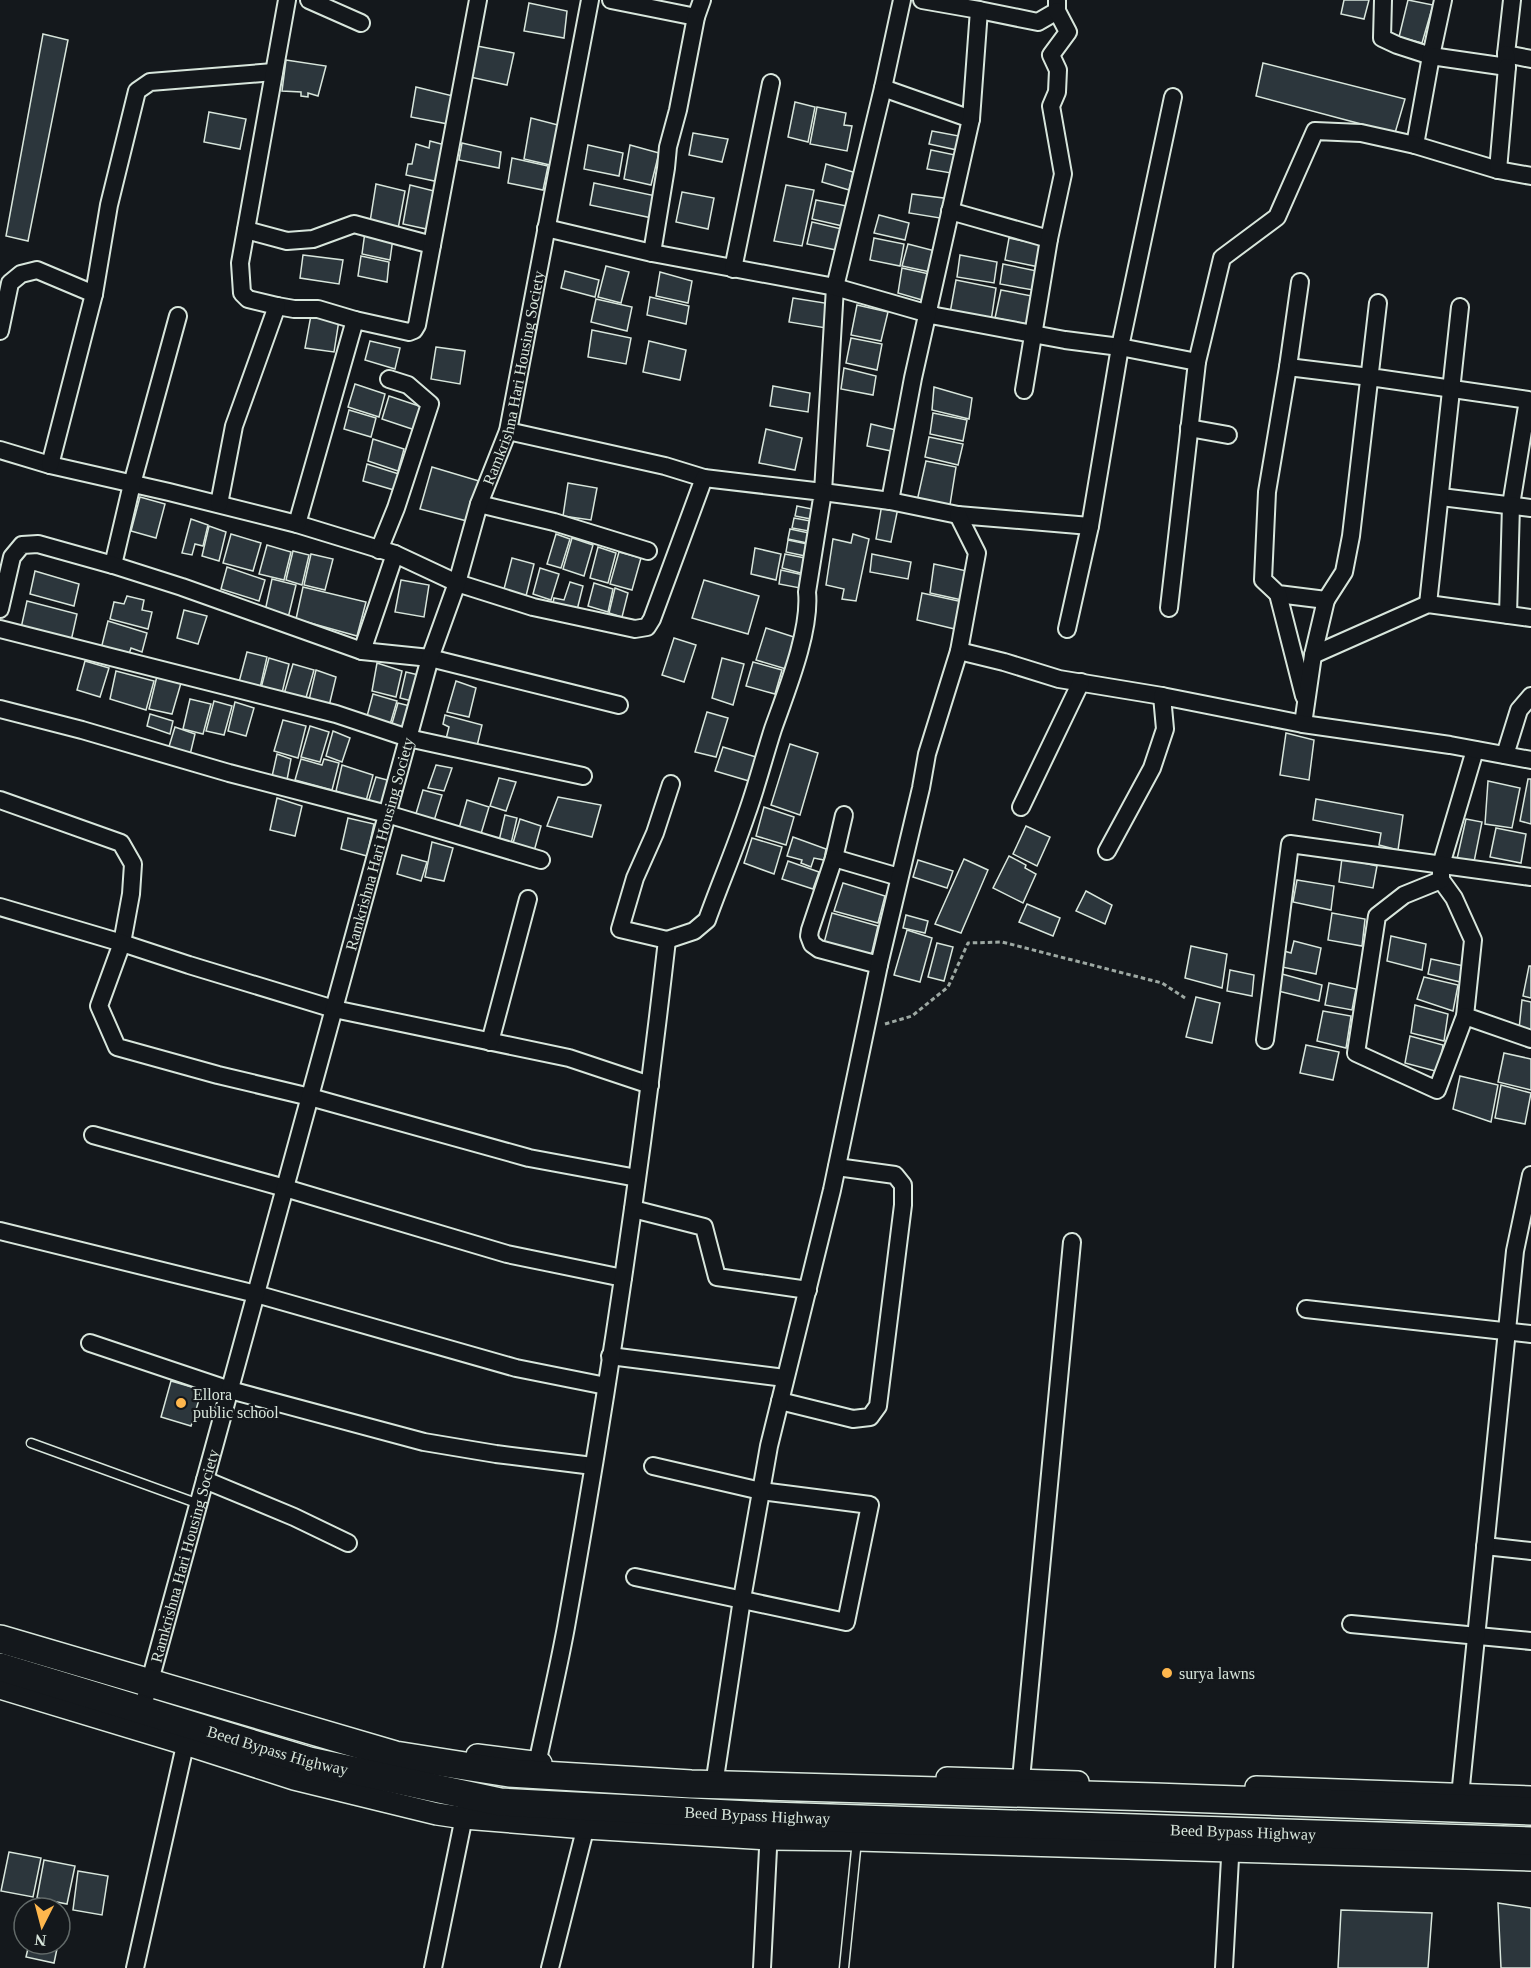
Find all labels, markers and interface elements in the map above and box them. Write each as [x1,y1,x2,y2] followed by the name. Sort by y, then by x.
[479,269,548,487] street label: Ramkrishna Hari Housing Society
[342,735,417,952] street label: Ramkrishna Hari Housing Society
[193,1386,279,1422] place label: Ellora public school
[174,1396,188,1410] marker: Ellora public school
[147,1447,222,1664] street label: Ramkrishna Hari Housing Society
[1179,1665,1255,1683] place label: surya lawns
[1160,1666,1174,1680] marker: surya lawns
[205,1722,350,1779] street label: Beed Bypass Highway
[684,1803,830,1827] street label: Beed Bypass Highway
[1170,1821,1316,1843] street label: Beed Bypass Highway
[12,1896,72,1956] north arrow
[33,1931,47,1949] text: N

